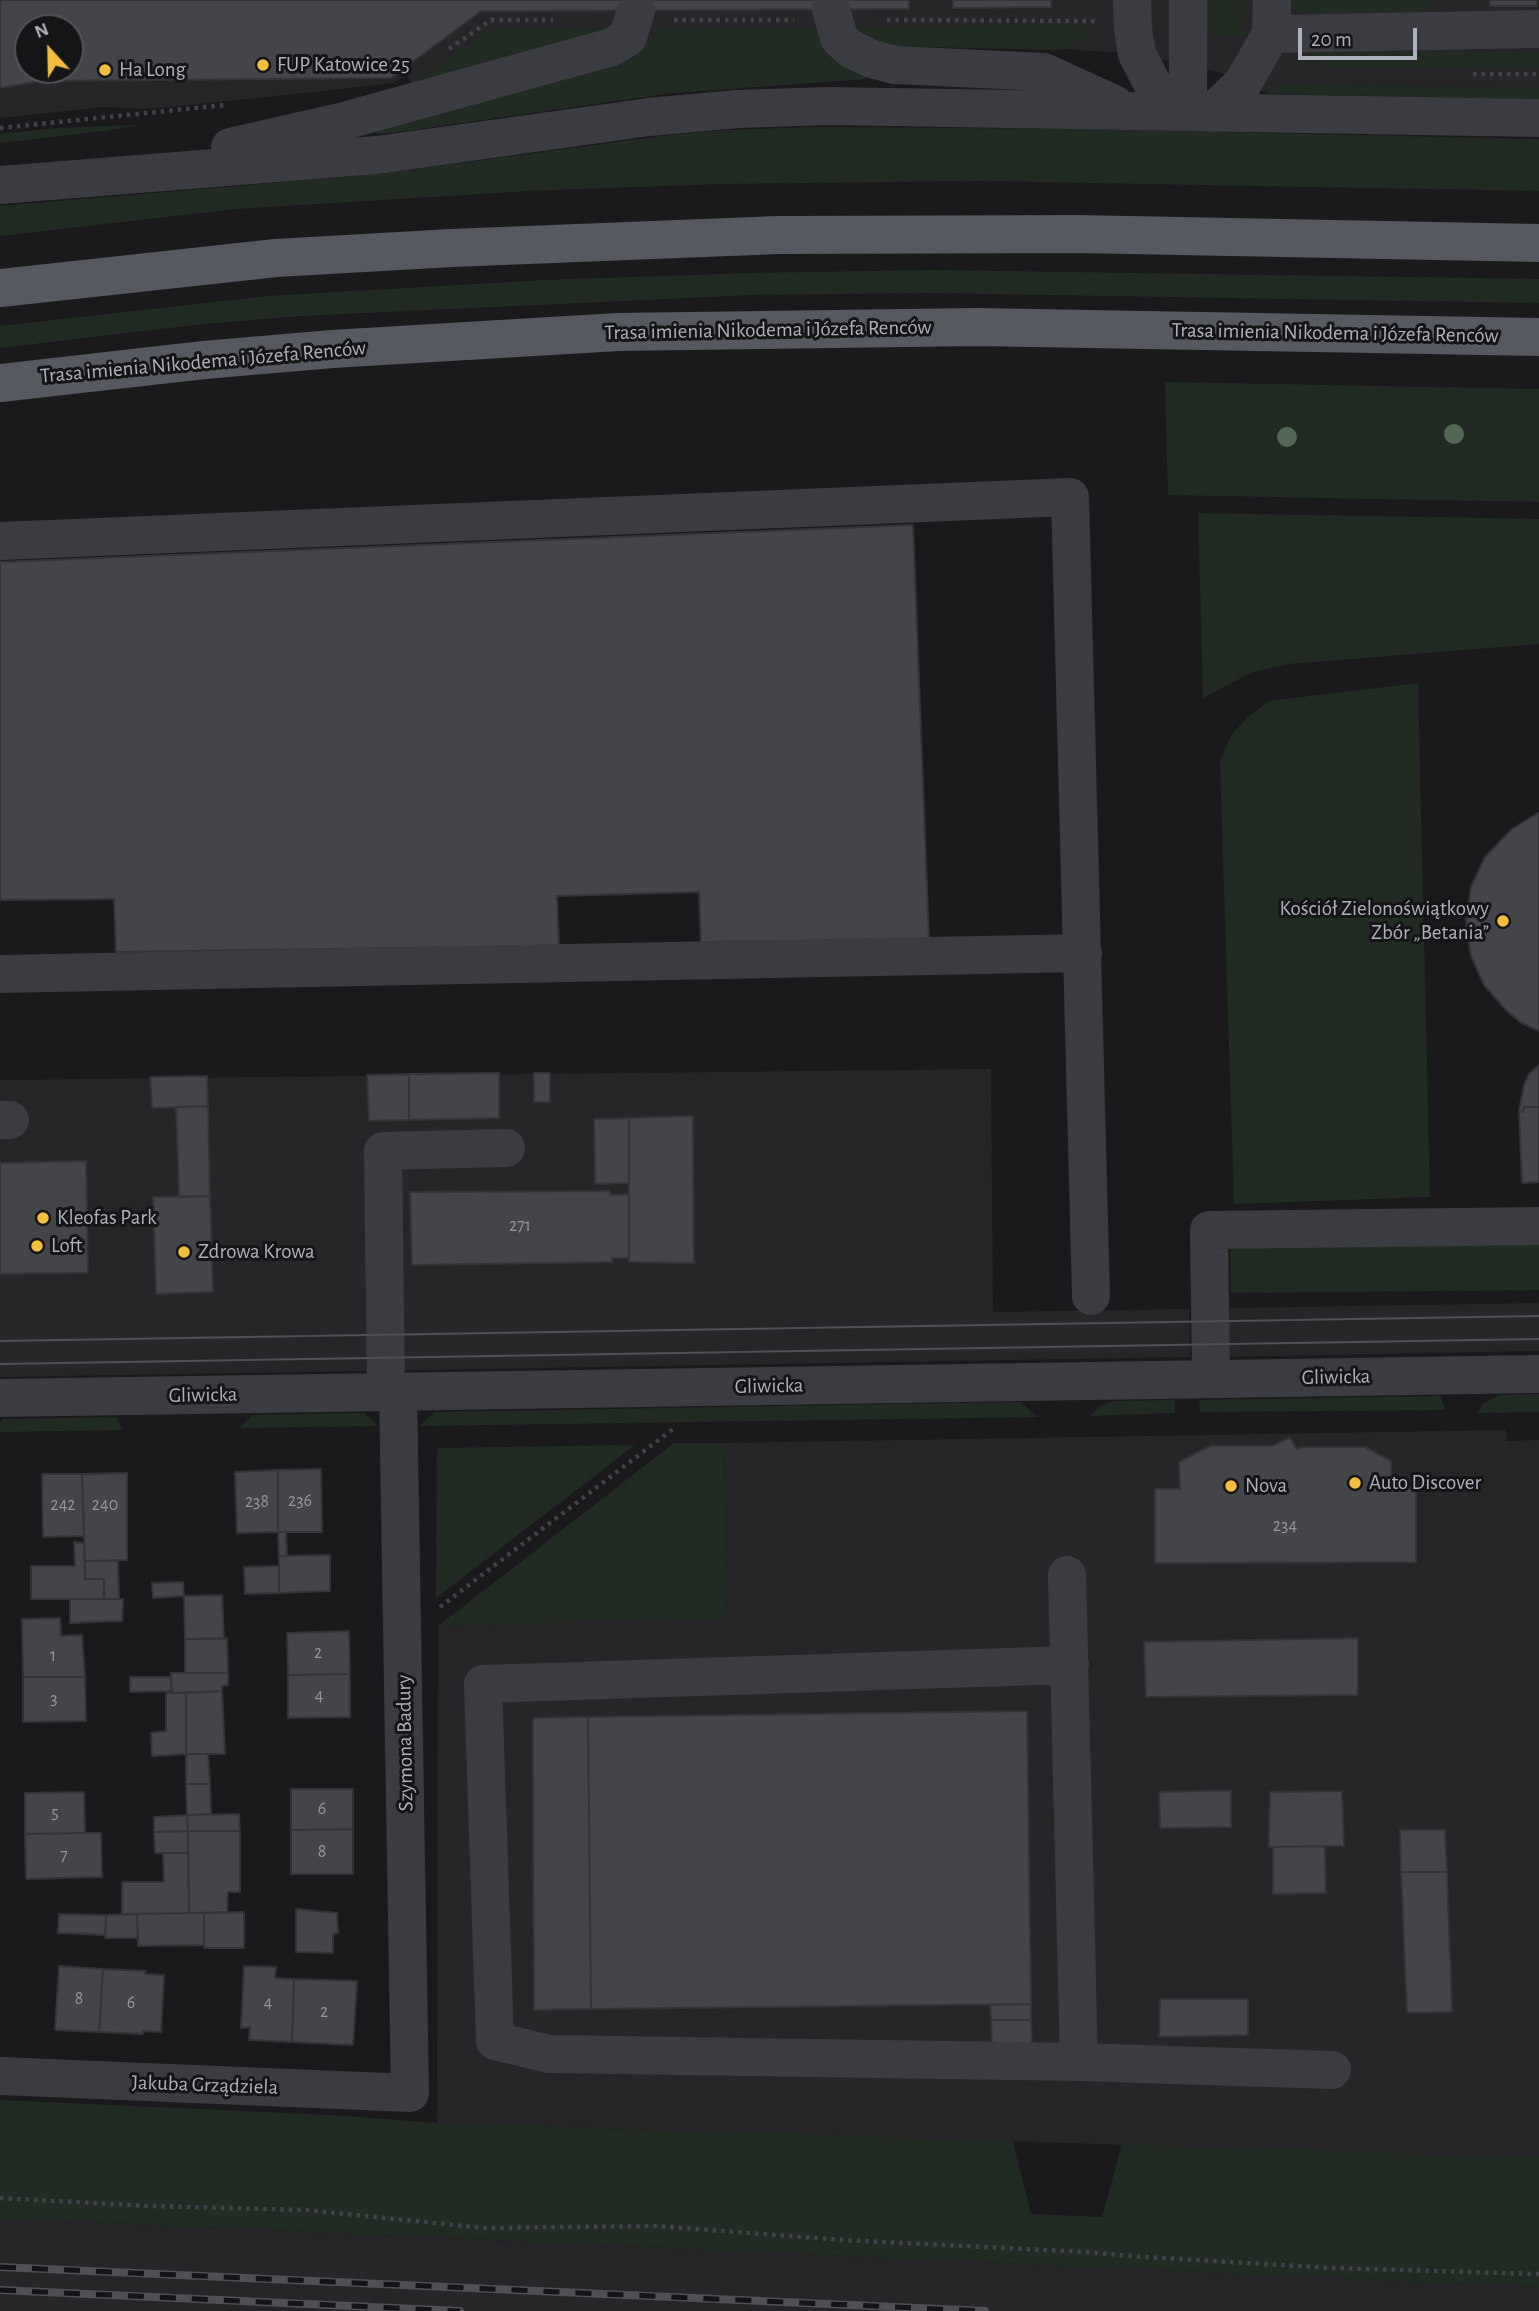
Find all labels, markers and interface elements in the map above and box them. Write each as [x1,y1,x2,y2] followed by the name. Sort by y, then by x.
[14,14,84,84] north arrow
[1301,14,1420,58] scale bar
[32,20,51,42] text: N
[1311,29,1352,50] text: 20 m
[277,52,410,78] place label: FUP Katowice 25
[119,57,186,83] place label: Ha Long
[255,57,271,73] marker: FUP Katowice 25
[97,62,113,78] marker: Ha Long
[604,315,932,345] street label: Trasa imienia Nikodema i Józefa Renców
[1171,318,1499,348] street label: Trasa imienia Nikodema i Józefa Renców
[39,335,367,389] street label: Trasa imienia Nikodema i Józefa Renców
[1279,896,1489,946] place label: Kościół Zielonoświątkowy Zbór „Betania”
[1495,913,1511,929] marker: Kościół Zielonoświątkowy Zbór „Betania”
[57,1205,157,1231] place label: Kleofas Park
[35,1210,51,1226] marker: Kleofas Park
[509,1215,531,1237] house number: 271
[51,1233,83,1259] place label: Loft
[29,1238,45,1254] marker: Loft
[198,1239,315,1265] place label: Zdrowa Krowa
[176,1244,192,1260] marker: Zdrowa Krowa
[1301,1364,1371,1390] street label: Gliwicka
[734,1373,804,1399] street label: Gliwicka
[168,1382,238,1408] street label: Gliwicka
[1369,1470,1481,1496] place label: Auto Discover
[1245,1473,1287,1499] place label: Nova
[1347,1475,1363,1491] marker: Auto Discover
[1223,1478,1239,1494] marker: Nova
[288,1490,312,1512] house number: 236
[245,1491,269,1513] house number: 238
[50,1494,76,1516] house number: 242
[92,1494,118,1516] house number: 240
[1273,1515,1297,1537] house number: 234
[314,1642,322,1664] house number: 2
[50,1645,56,1667] house number: 1
[391,1674,419,1812] street label: Szymona Badury
[315,1685,323,1707] house number: 4
[50,1688,58,1710] house number: 3
[318,1798,326,1820] house number: 6
[51,1802,59,1824] house number: 5
[318,1841,326,1863] house number: 8
[60,1845,68,1867] house number: 7
[75,1988,83,2010] house number: 8
[127,1992,135,2014] house number: 6
[264,1992,272,2014] house number: 4
[320,2001,328,2023] house number: 2
[131,2070,279,2100] street label: Jakuba Grządziela

